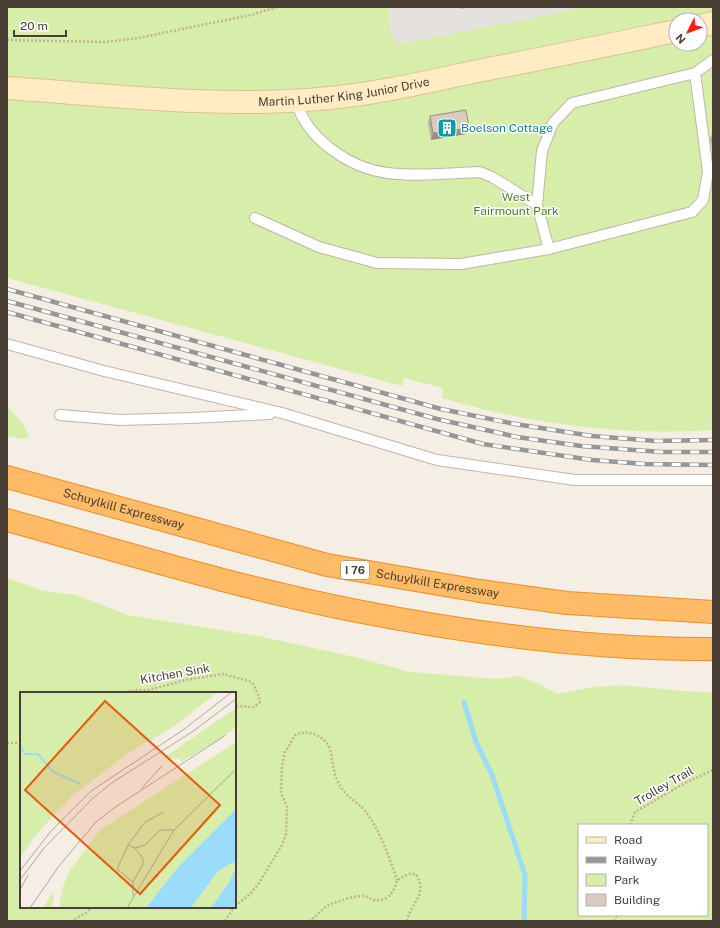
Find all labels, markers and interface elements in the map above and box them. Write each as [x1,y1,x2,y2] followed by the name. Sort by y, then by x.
[14,12,66,38] scale bar
[668,12,708,52] north arrow
[20,19,48,33] text: 20 m
[673,31,688,46] text: N
[258,75,431,109] street label: Martin Luther King Junior Drive
[436,117,458,139] building icon: Boelson Cottage
[461,121,553,135] place label: Boelson Cottage
[473,190,559,218] park label: West Fairmount Park
[62,486,186,533] street label: Schuylkill Expressway
[341,561,369,579] road number: I 76
[375,566,501,601] street label: Schuylkill Expressway
[139,661,211,687] street label: Kitchen Sink
[20,692,236,908] inset map
[632,763,696,808] street label: Trolley Trail
[578,824,708,916] legend
[614,833,642,847] text: Road
[614,853,658,867] text: Railway
[614,873,640,887] text: Park
[614,893,660,907] text: Building

